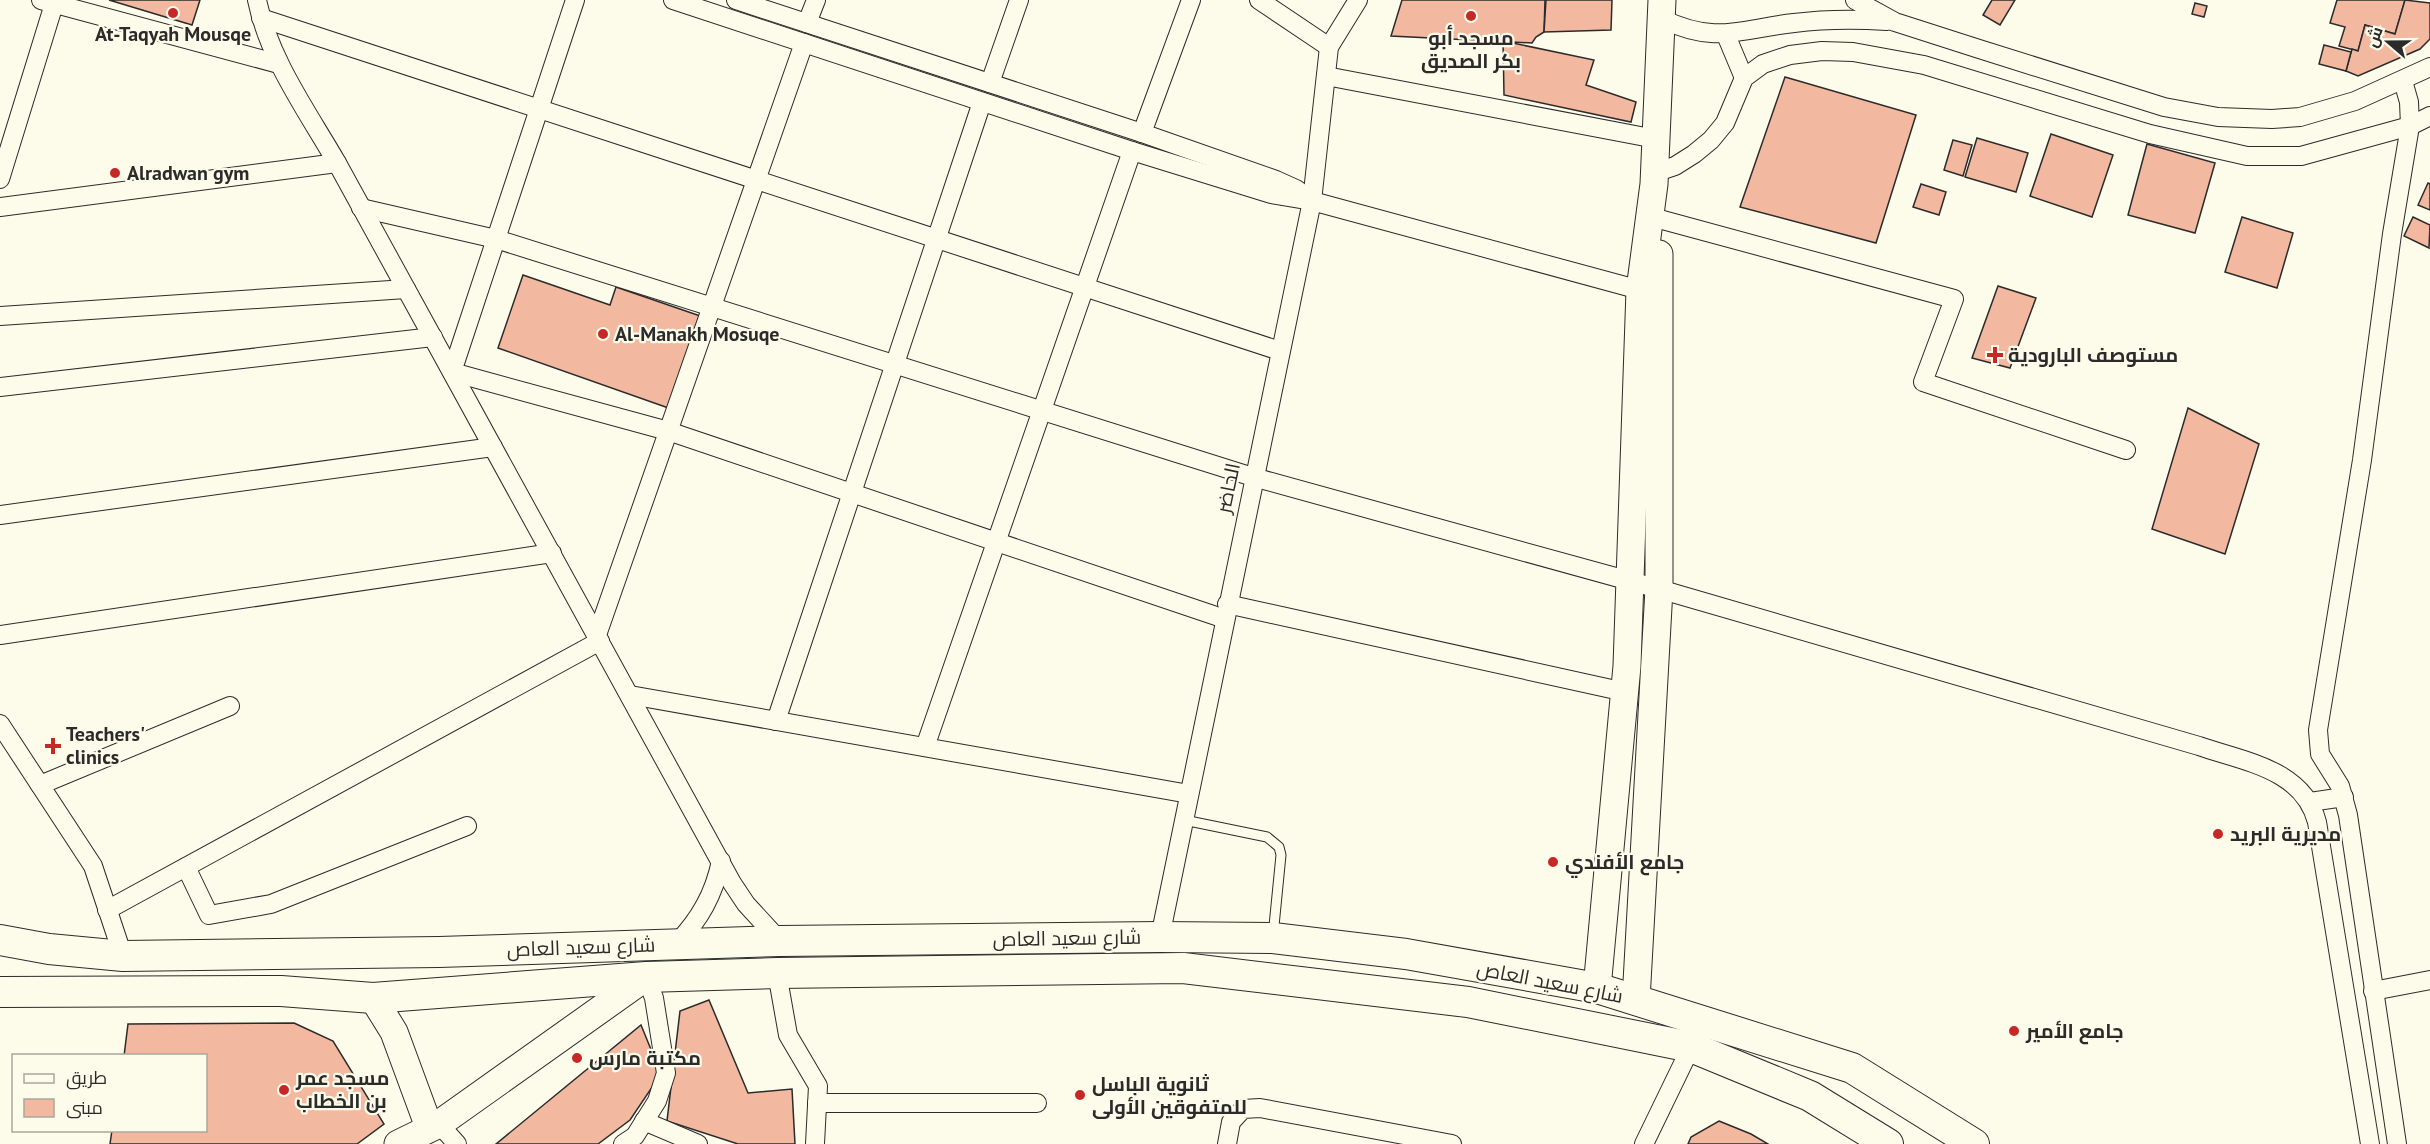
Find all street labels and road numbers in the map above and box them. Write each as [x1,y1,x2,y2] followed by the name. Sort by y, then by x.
[1210,461,1246,516] street label: الحاضر
[992,924,1142,953] street label: شارع سعيد العاص
[506,931,656,964] street label: شارع سعيد العاص
[1474,955,1625,1010] street label: شارع سعيد العاص

